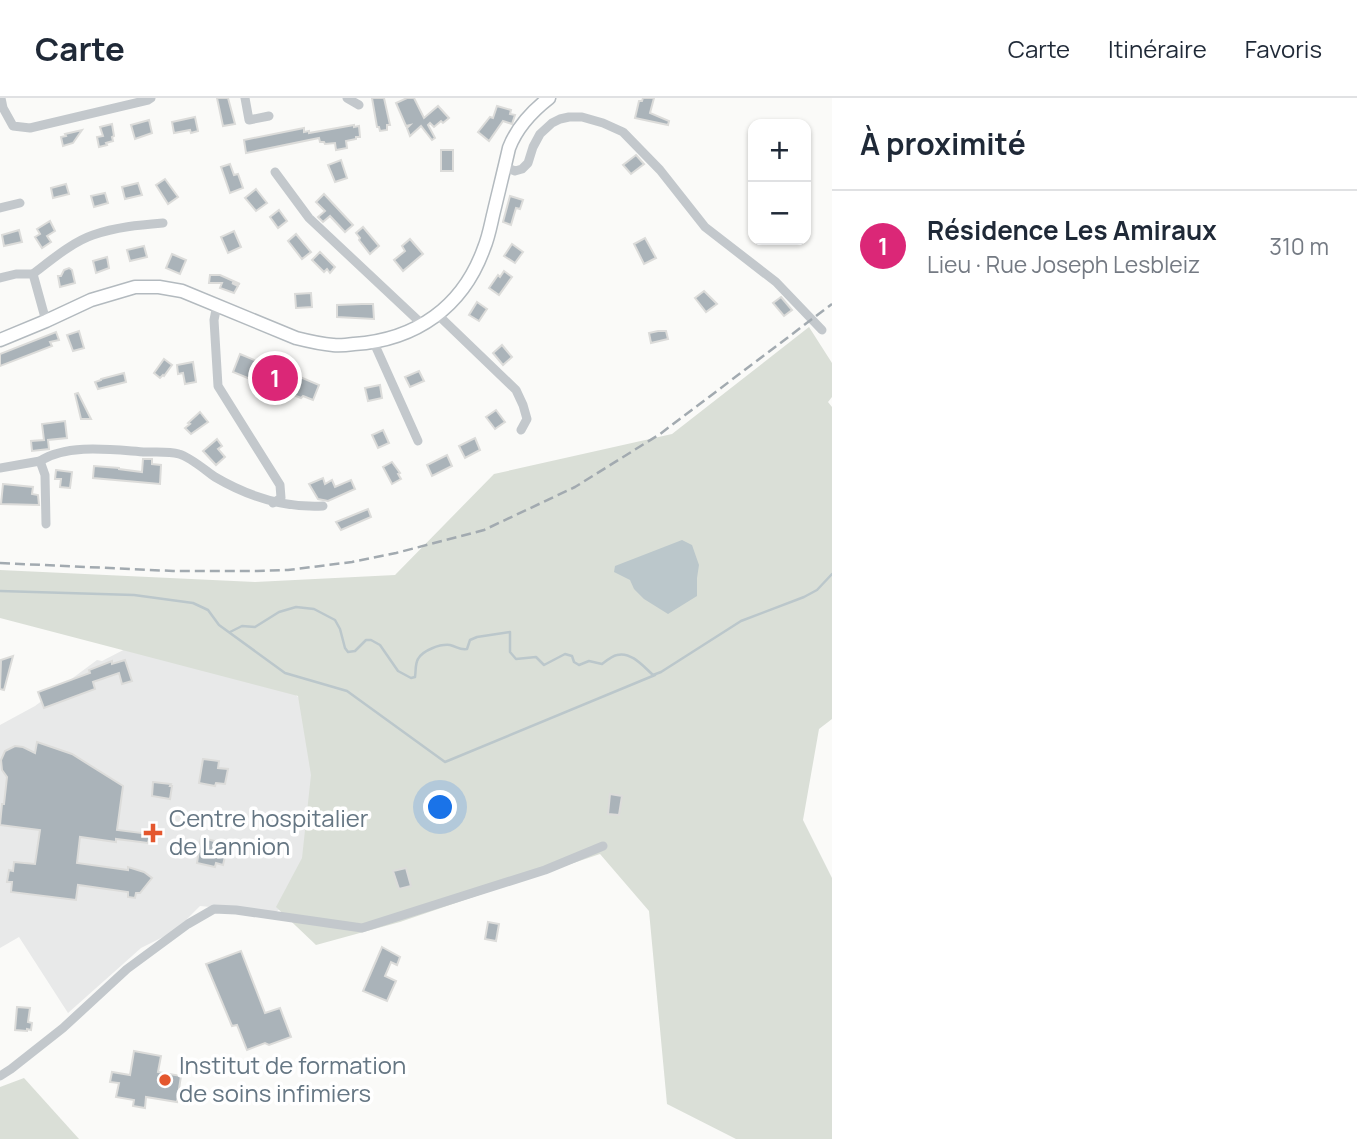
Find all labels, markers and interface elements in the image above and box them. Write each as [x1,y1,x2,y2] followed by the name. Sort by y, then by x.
[35,26,125,71] text: Carte
[1008,32,1070,65] text: Carte
[1108,32,1207,65] text: Itinéraire
[1245,32,1322,65] text: Favoris
[748,119,811,245] map controls
[748,119,811,182] button: +
[860,123,1026,164] text: À proximité
[748,182,811,245] button: −
[927,212,1217,248] text: Résidence Les Amiraux
[878,230,888,262] text: 1
[1269,230,1329,262] text: 310 m
[927,248,1200,280] text: Lieu · Rue Joseph Lesbleiz
[252,352,298,404] pin: 1
[423,790,457,824] your location
[169,801,369,862] place label: Centre hospitalier de Lannion
[143,823,163,843] marker: Centre hospitalier de Lannion
[179,1048,406,1109] place label: Institut de formation de soins infimiers
[157,1072,173,1088] marker: Institut de formation de soins infimiers

